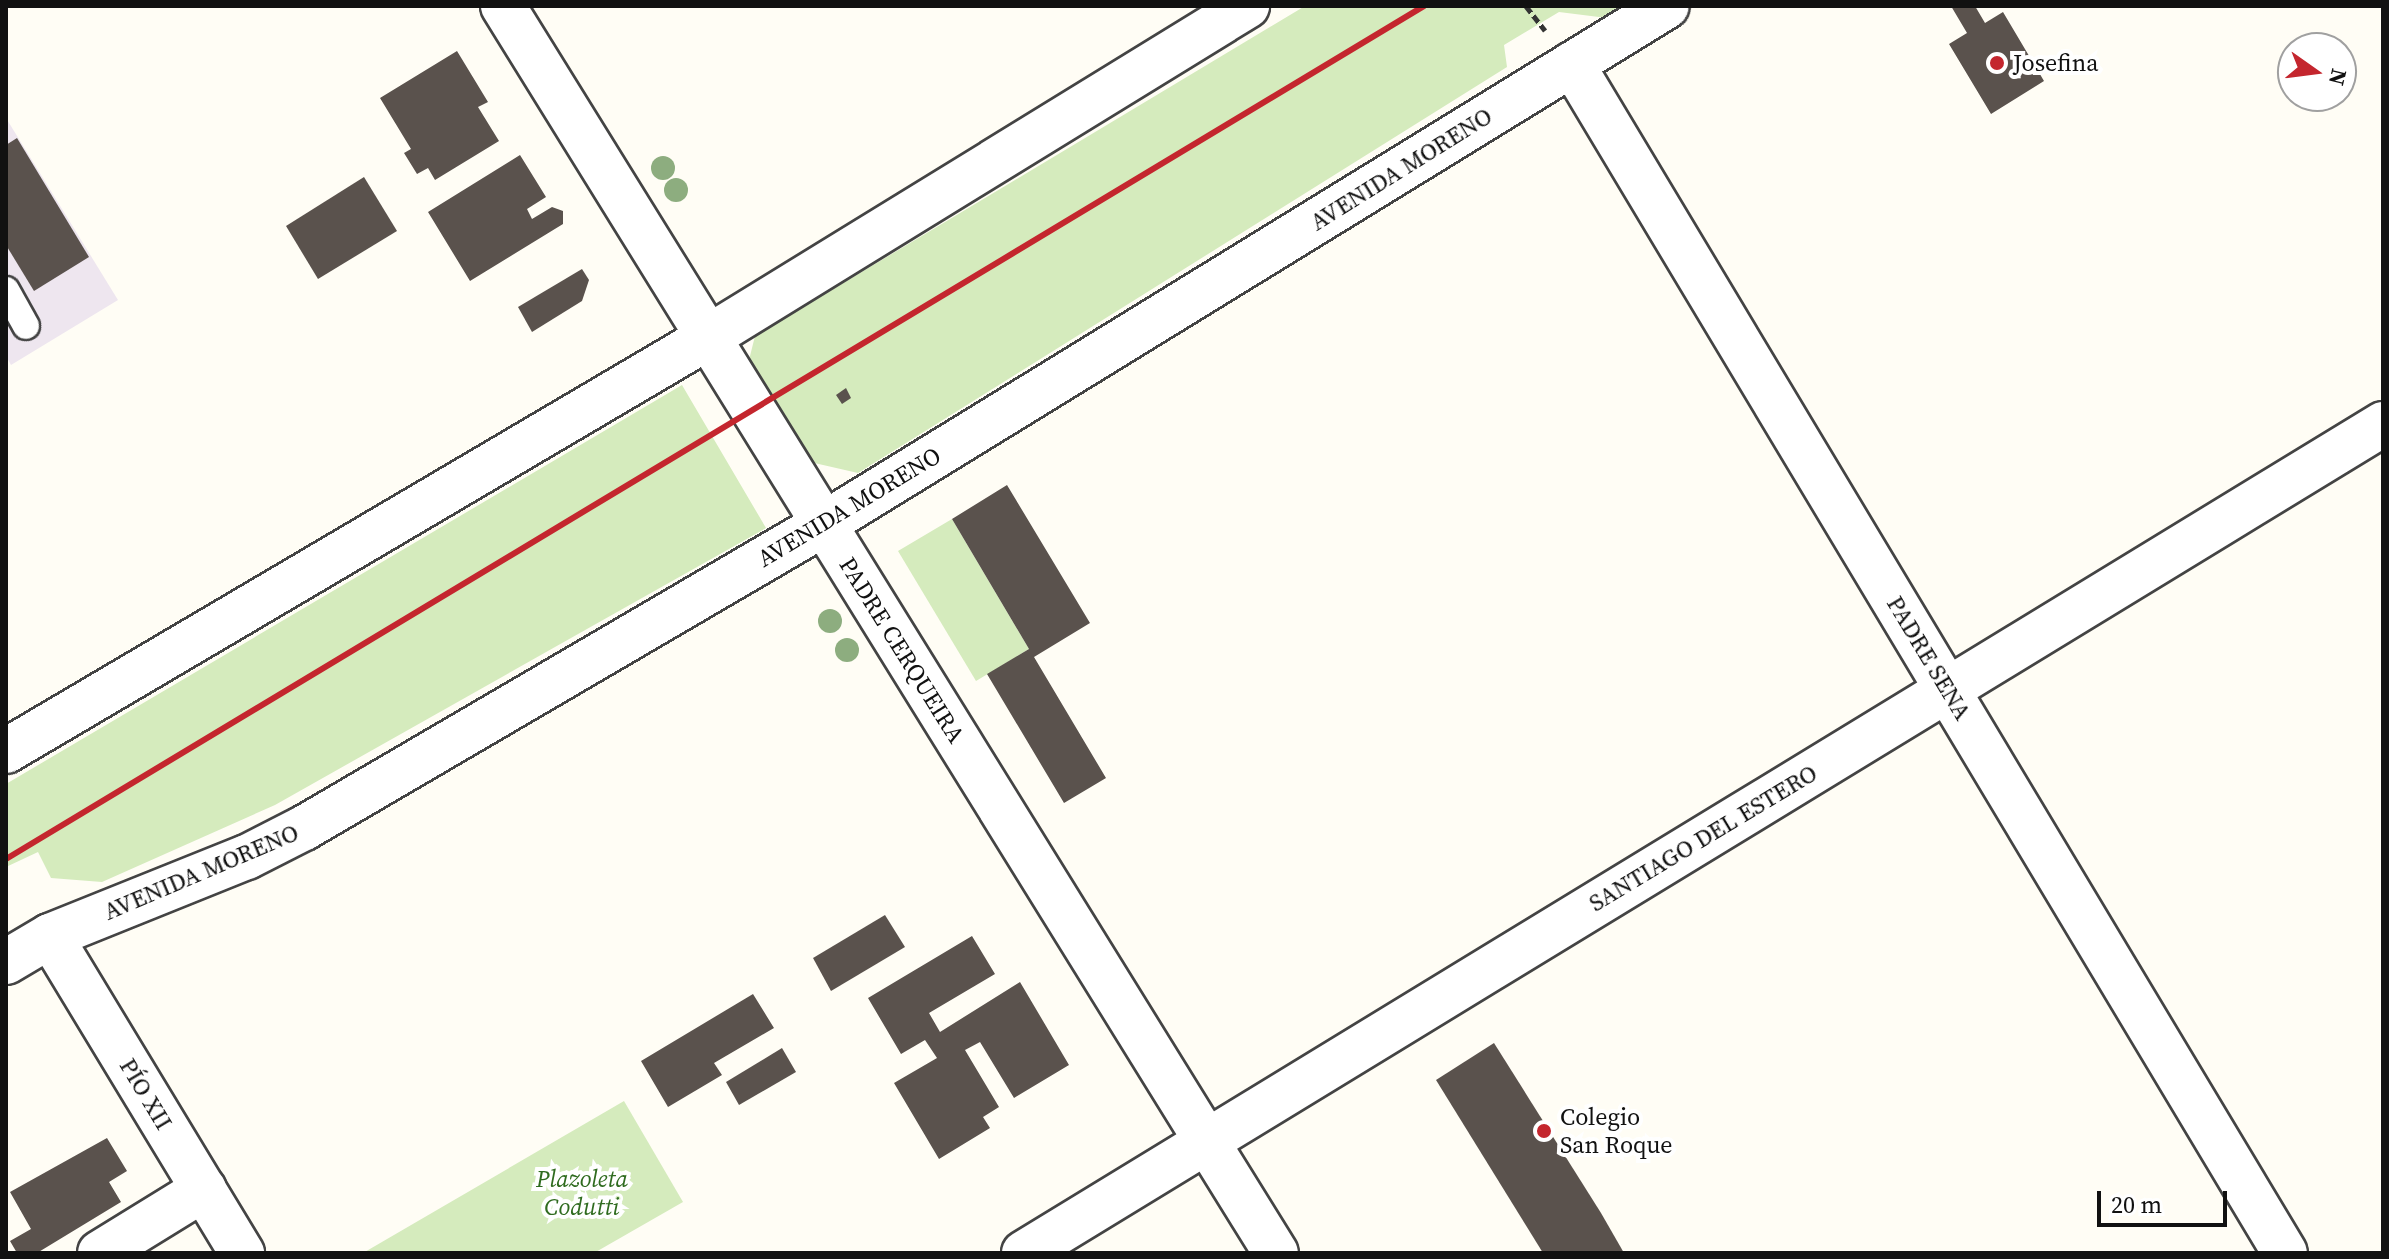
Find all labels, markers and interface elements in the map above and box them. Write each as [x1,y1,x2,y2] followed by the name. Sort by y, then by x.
[2277,32,2357,112] north arrow
[2013,49,2098,77] place label: Josefina
[1988,54,2006,72] marker: Josefina
[2322,66,2355,89] text: N
[1305,101,1497,237] street label: AVENIDA MORENO
[752,441,946,573] street label: AVENIDA MORENO
[833,552,971,748] street label: PADRE CERQUEIRA
[1881,591,1977,725] street label: PADRE SENA
[1584,758,1822,918] street label: SANTIAGO DEL ESTERO
[99,818,303,926] street label: AVENIDA MORENO
[114,1053,178,1135] street label: PÍO XII
[1560,1103,1672,1159] place label: Colegio San Roque
[1535,1122,1553,1140] marker: Colegio San Roque
[536,1165,628,1221] park label: Plazoleta Codutti
[2101,1175,2231,1225] scale bar
[2111,1188,2162,1221] text: 20 m

